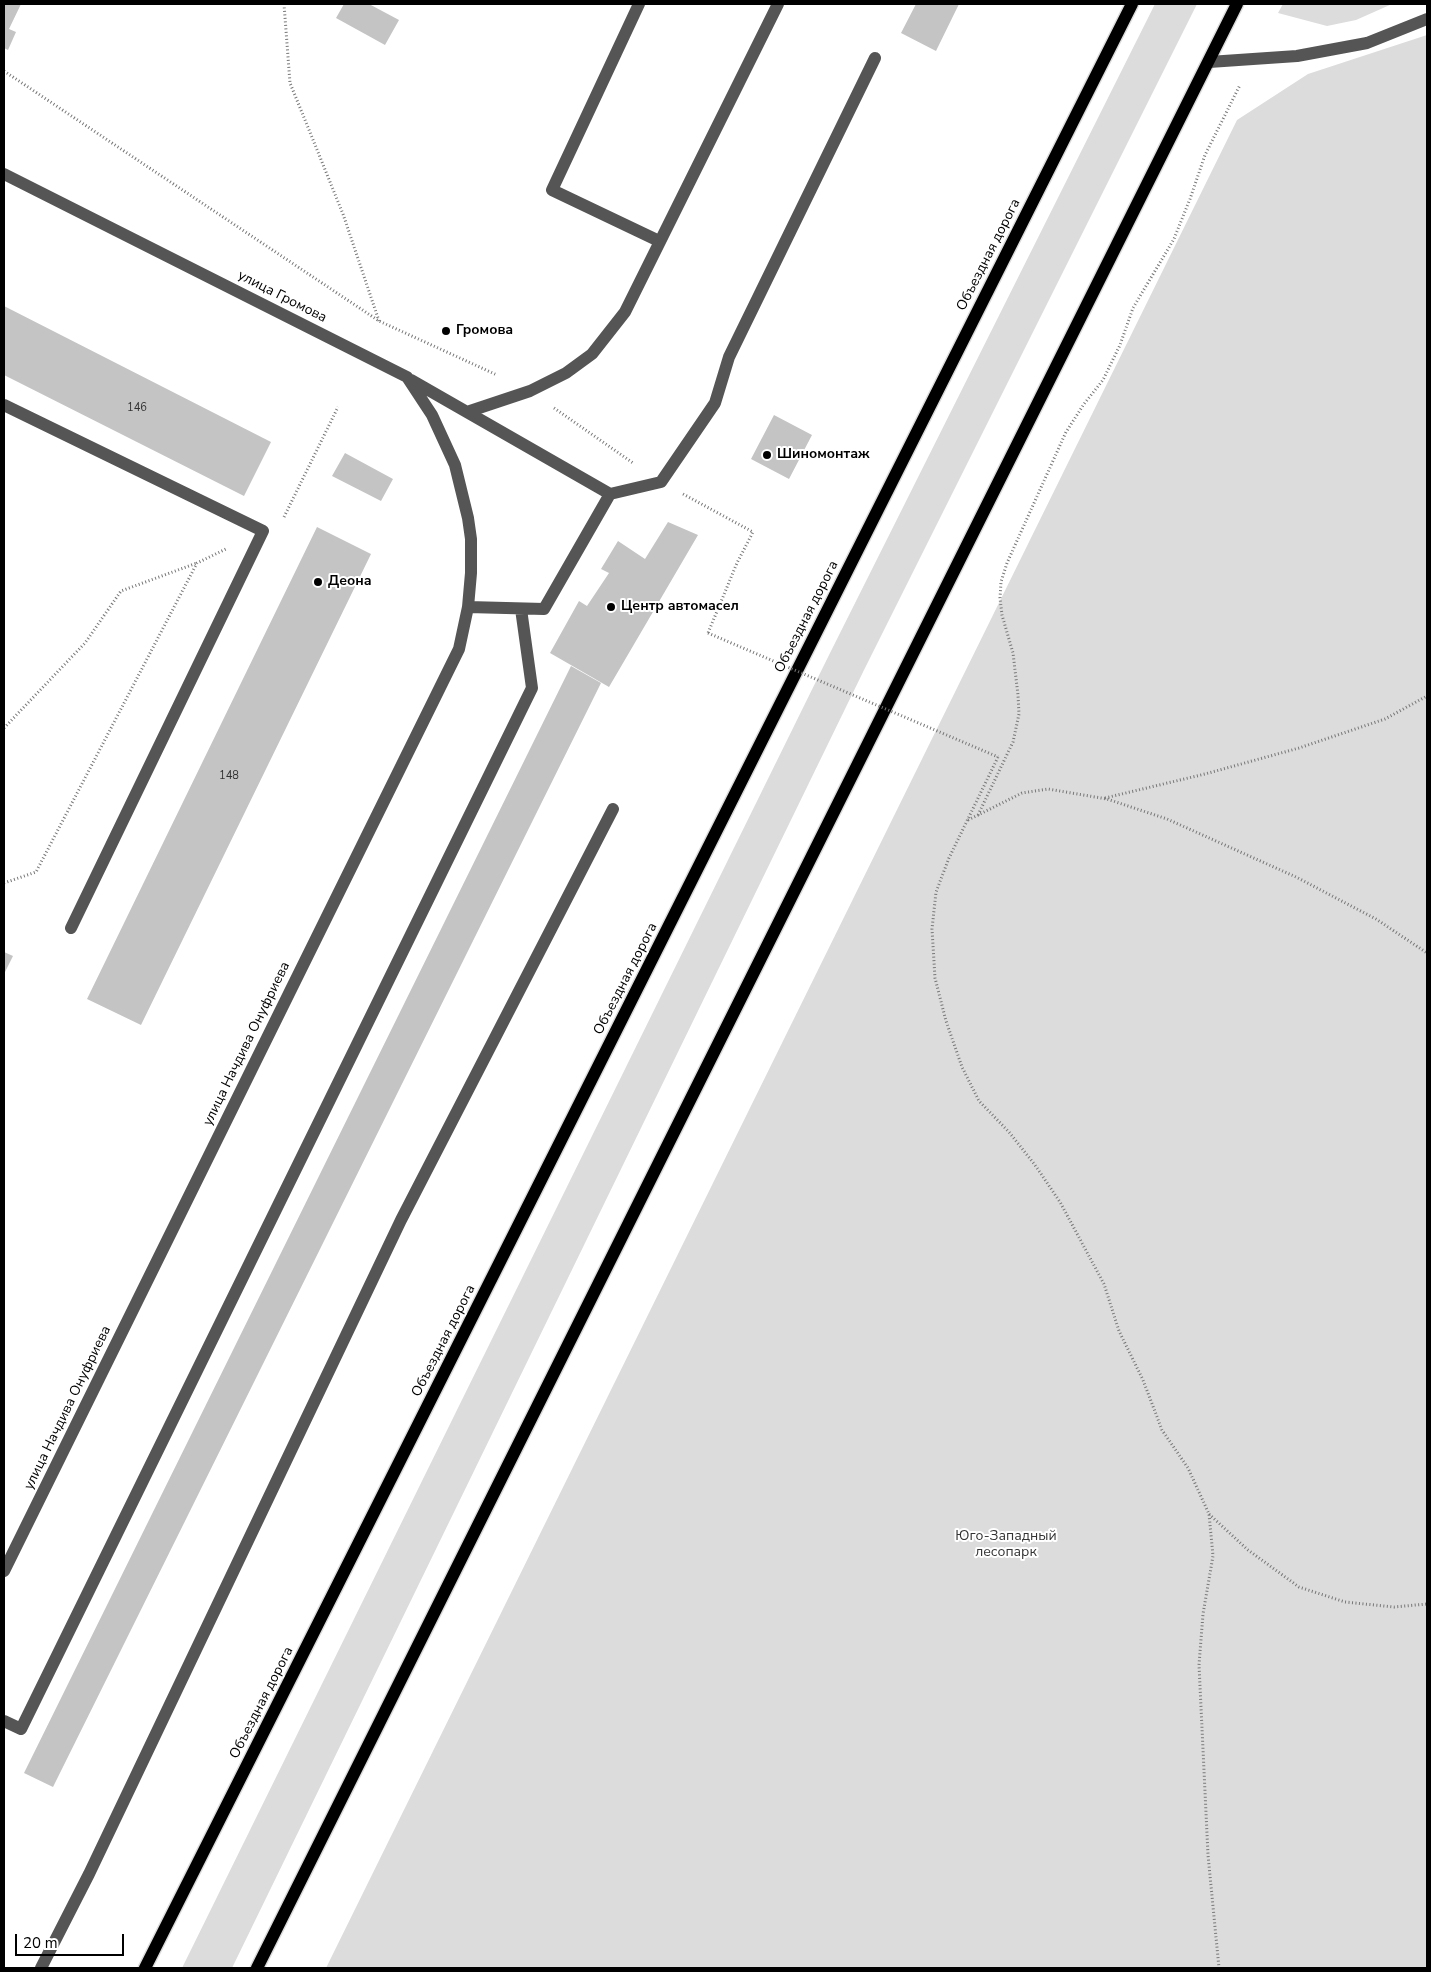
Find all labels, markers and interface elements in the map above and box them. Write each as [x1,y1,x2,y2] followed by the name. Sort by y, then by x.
[954,196,1024,314] street label: Объездная дорога
[235,267,329,327] street label: улица Громова
[456,323,513,339] place label: Громова
[440,325,452,337] marker: Громова
[127,401,147,415] house number: 146
[777,447,870,463] place label: Шиномонтаж
[761,449,773,461] marker: Шиномонтаж
[772,558,842,676] street label: Объездная дорога
[328,574,372,590] place label: Деона
[312,576,324,588] marker: Деона
[621,599,739,615] place label: Центр автомасел
[605,601,617,613] marker: Центр автомасел
[219,769,239,783] house number: 148
[591,920,661,1038] street label: Объездная дорога
[200,959,294,1129] street label: улица Начдива Онуфриева
[409,1282,479,1400] street label: Объездная дорога
[21,1323,115,1493] street label: улица Начдива Онуфриева
[955,1529,1057,1561] park label: Юго-Западный лесопарк
[227,1644,297,1762] street label: Объездная дорога
[18,1924,126,1956] scale bar
[23,1933,58,1953] text: 20 m

